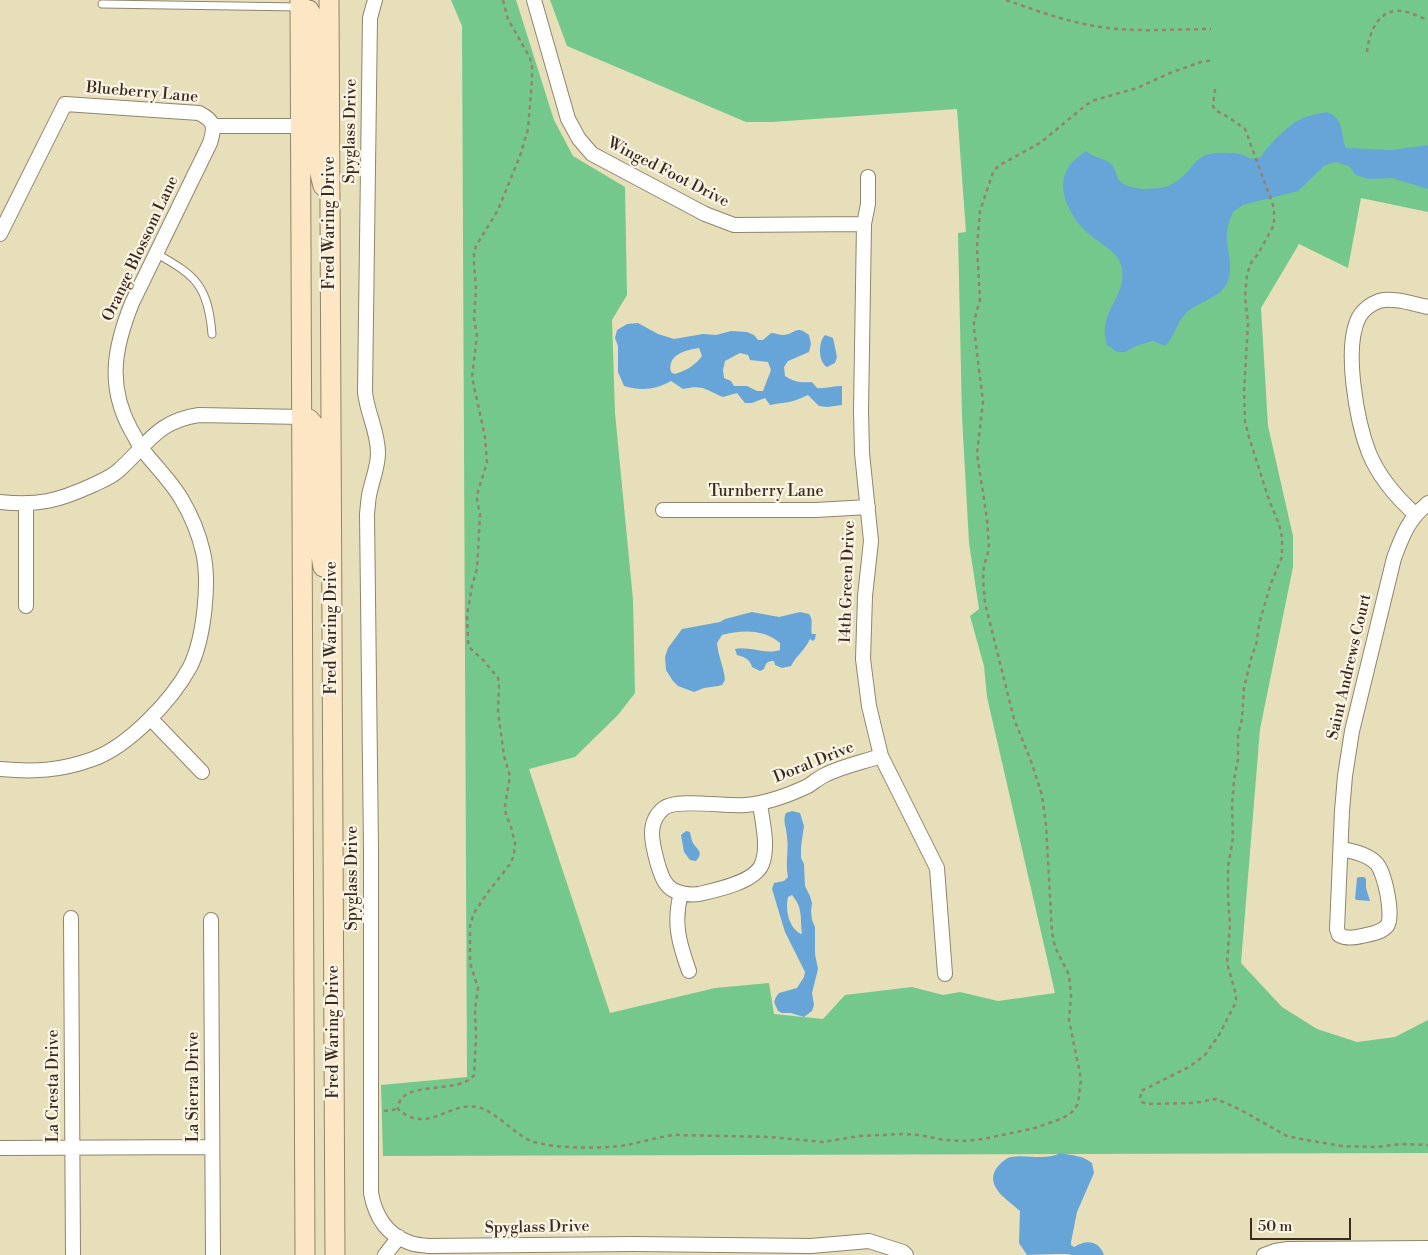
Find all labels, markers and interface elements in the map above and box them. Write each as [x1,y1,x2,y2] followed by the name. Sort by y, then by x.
[340,78,362,184] street label: Spyglass Drive
[85,79,199,107] street label: Blueberry Lane
[604,134,732,212] street label: Winged Foot Drive
[320,156,340,290] street label: Fred Waring Drive
[99,173,183,325] street label: Orange Blossom Lane
[708,482,824,502] street label: Turnberry Lane
[836,520,860,644] street label: 14th Green Drive
[322,561,342,695] street label: Fred Waring Drive
[1324,592,1376,742] street label: Saint Andrews Court
[771,738,857,788] street label: Doral Drive
[343,826,363,930] street label: Spyglass Drive
[324,965,344,1099] street label: Fred Waring Drive
[44,1029,64,1143] street label: La Cresta Drive
[184,1032,204,1142] street label: La Sierra Drive
[1253,1208,1354,1240] scale bar
[484,1217,590,1239] street label: Spyglass Drive
[1258,1217,1292,1236] text: 50 m

